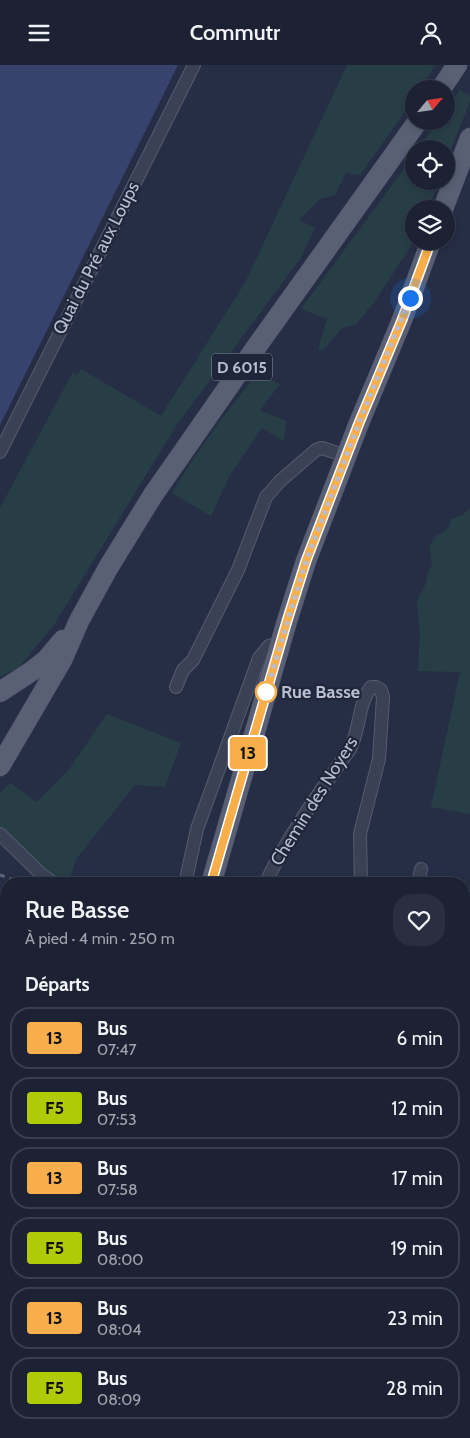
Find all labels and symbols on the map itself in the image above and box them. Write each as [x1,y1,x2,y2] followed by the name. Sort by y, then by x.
[405,80,455,130] north arrow
[48,178,144,338] street label: Quai du Pré aux Loups
[398,286,423,311] your location
[212,353,272,381] road number: D 6015
[255,681,277,703] marker: Rue Basse
[281,681,360,703] place label: Rue Basse
[265,732,363,870] street label: Chemin des Noyers
[226,737,270,769] line badge: 13

